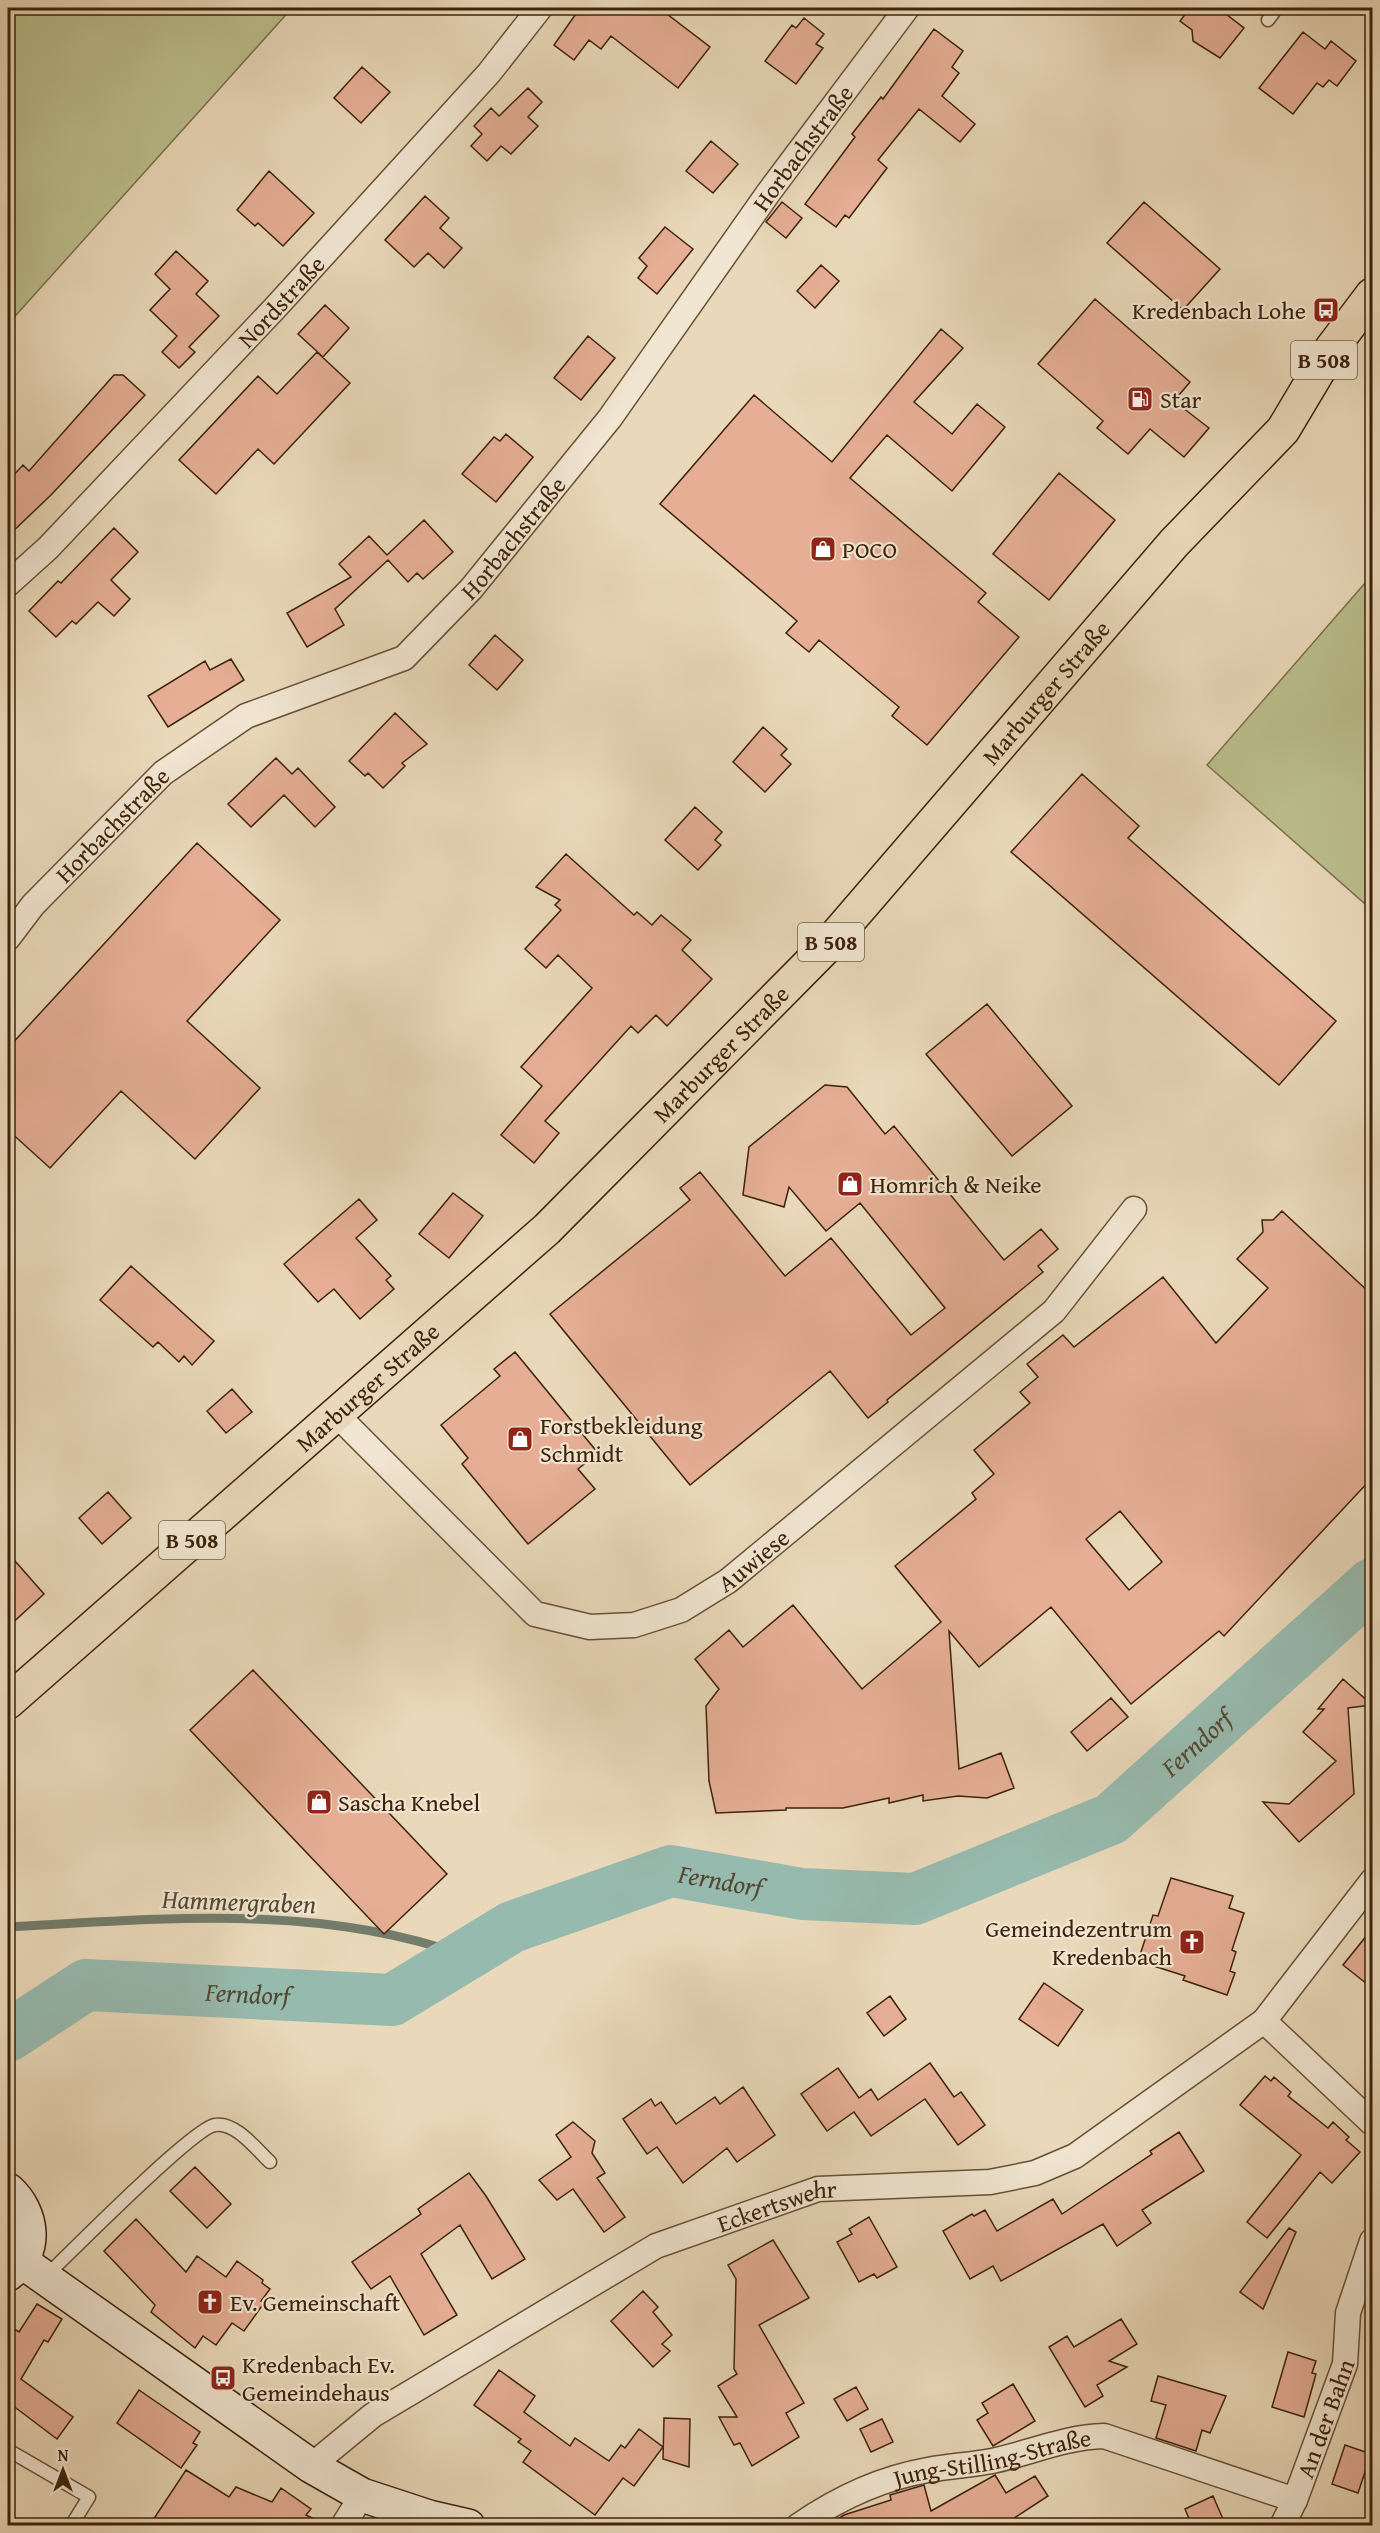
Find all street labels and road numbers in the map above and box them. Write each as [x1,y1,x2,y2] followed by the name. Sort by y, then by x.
[743,77,861,218] street label: Horbachstraße
[229,247,333,355] street label: Nordstraße
[1291,341,1357,379] road number: B 508
[452,468,574,608] street label: Horbachstraße
[973,612,1118,772] street label: Marburger Straße
[47,759,177,890] street label: Horbachstraße
[798,923,864,961] road number: B 508
[644,977,797,1130] street label: Marburger Straße
[288,1314,447,1460] street label: Marburger Straße
[711,1520,796,1601] street label: Auwiese
[159,1521,225,1559] road number: B 508
[712,2171,837,2241] street label: Eckertswehr
[1287,2353,1363,2483] street label: An der Bahn
[886,2420,1093,2496] street label: Jung-Stilling-Straße

